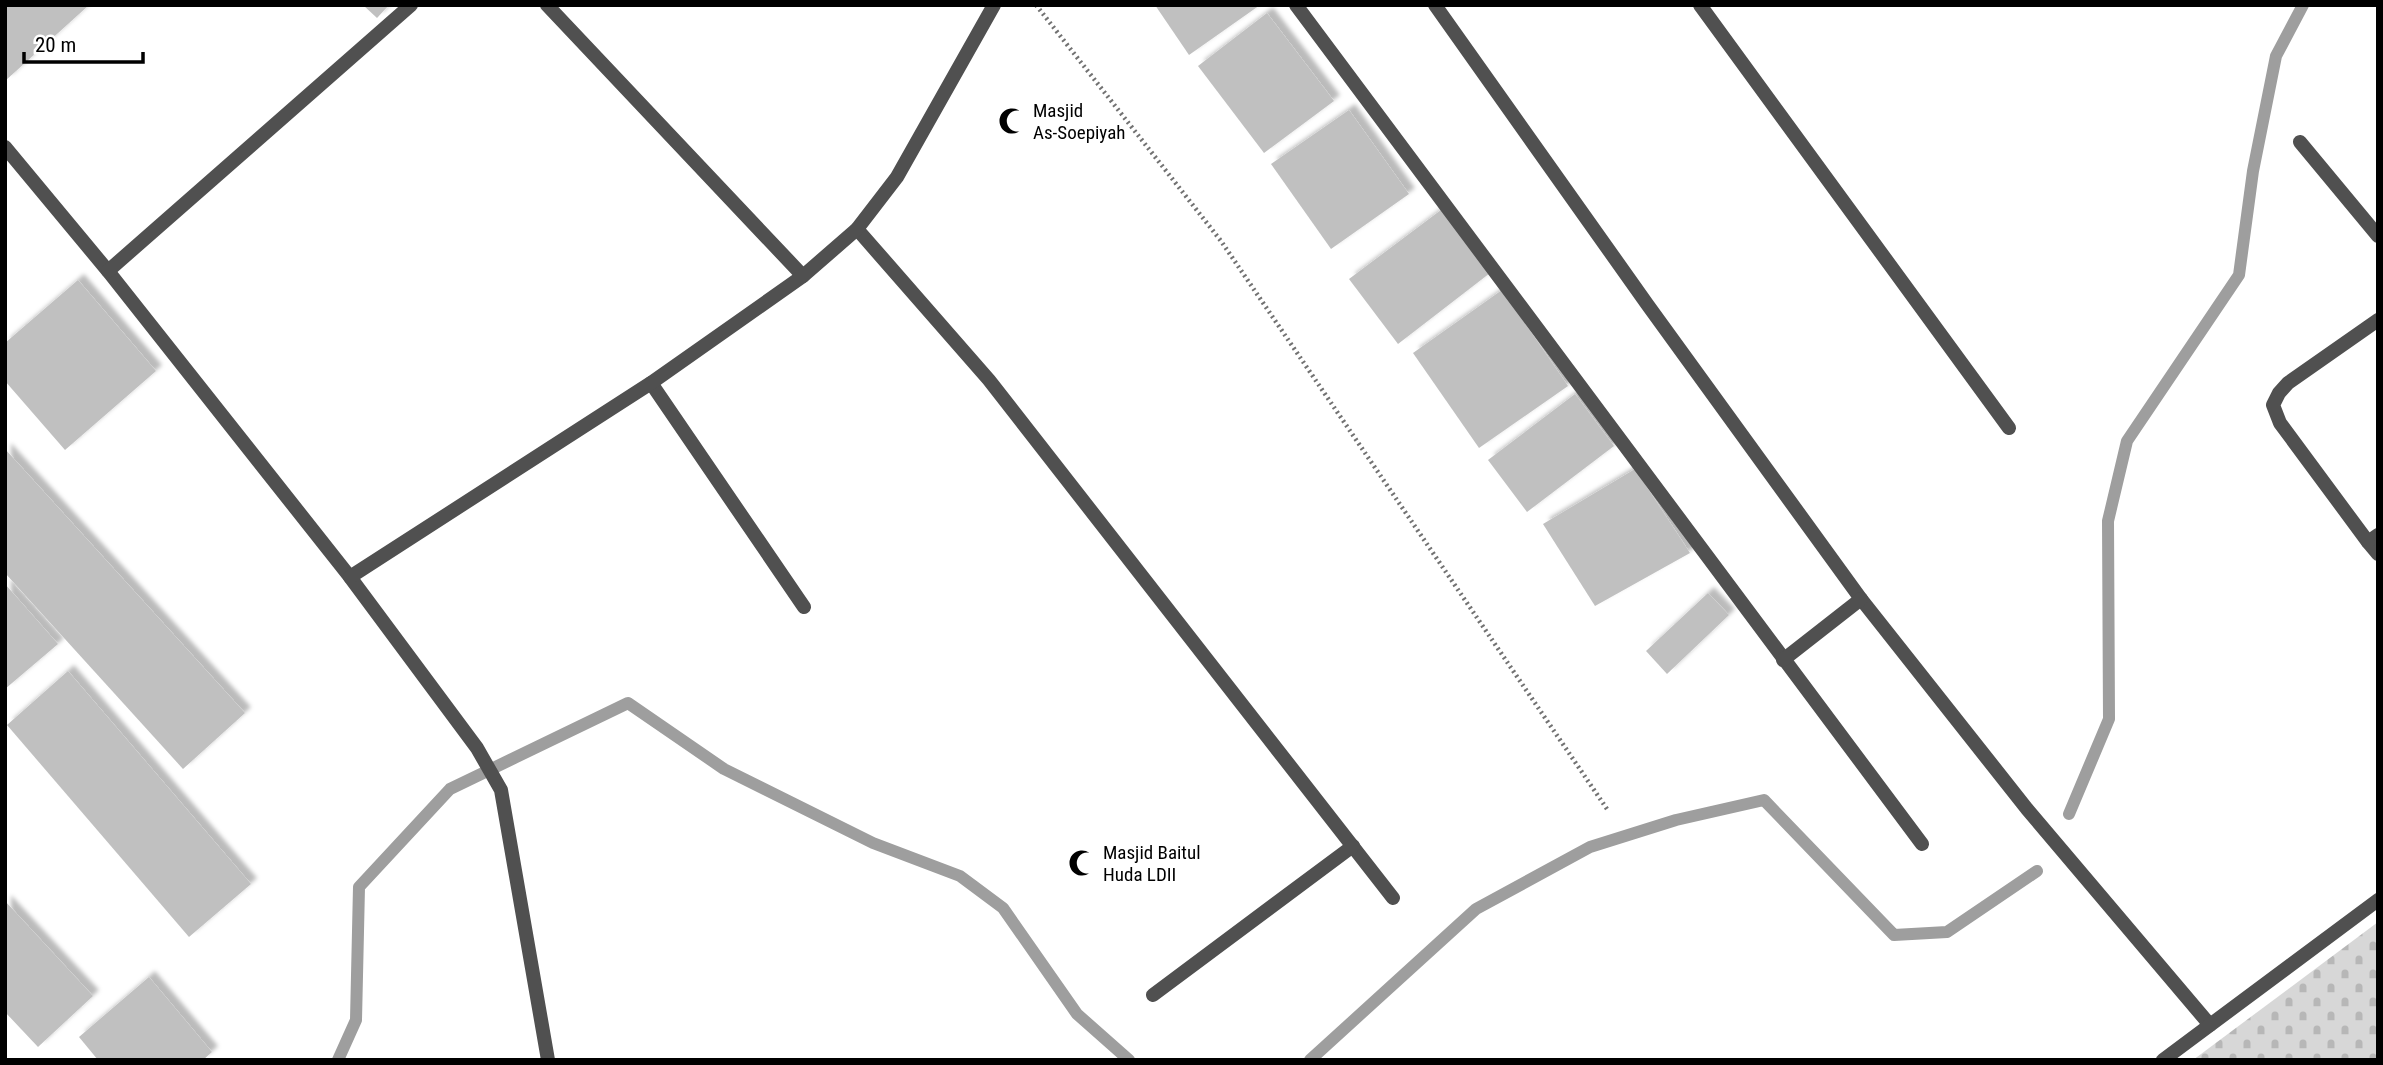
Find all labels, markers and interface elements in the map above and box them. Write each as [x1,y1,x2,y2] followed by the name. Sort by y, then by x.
[24,21,144,65] scale bar
[35,33,76,57] text: 20 m
[1033,99,1125,144] place label: Masjid As-Soepiyah
[997,106,1027,136] mosque icon: Masjid As-Soepiyah
[1103,841,1201,886] place label: Masjid Baitul Huda LDII
[1067,848,1097,878] mosque icon: Masjid Baitul Huda LDII

